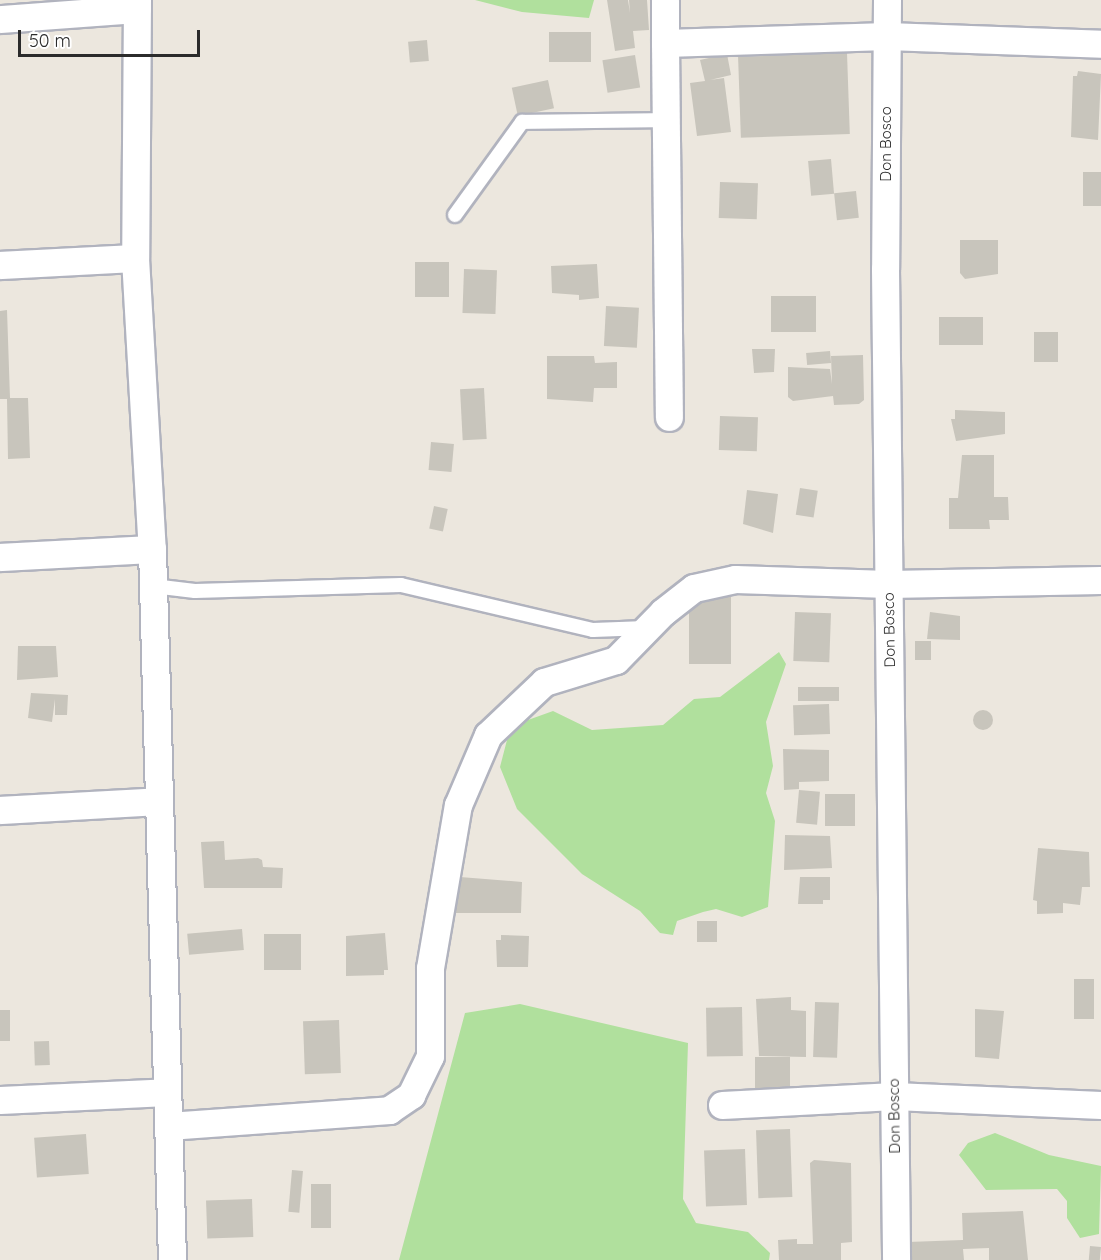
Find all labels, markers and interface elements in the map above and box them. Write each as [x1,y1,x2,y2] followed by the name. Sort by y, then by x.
[21,18,202,56] scale bar
[29,29,71,52] text: 50 m
[877,106,895,182] street label: Don Bosco
[879,592,899,668] street label: Don Bosco
[884,1078,904,1154] street label: Don Bosco

